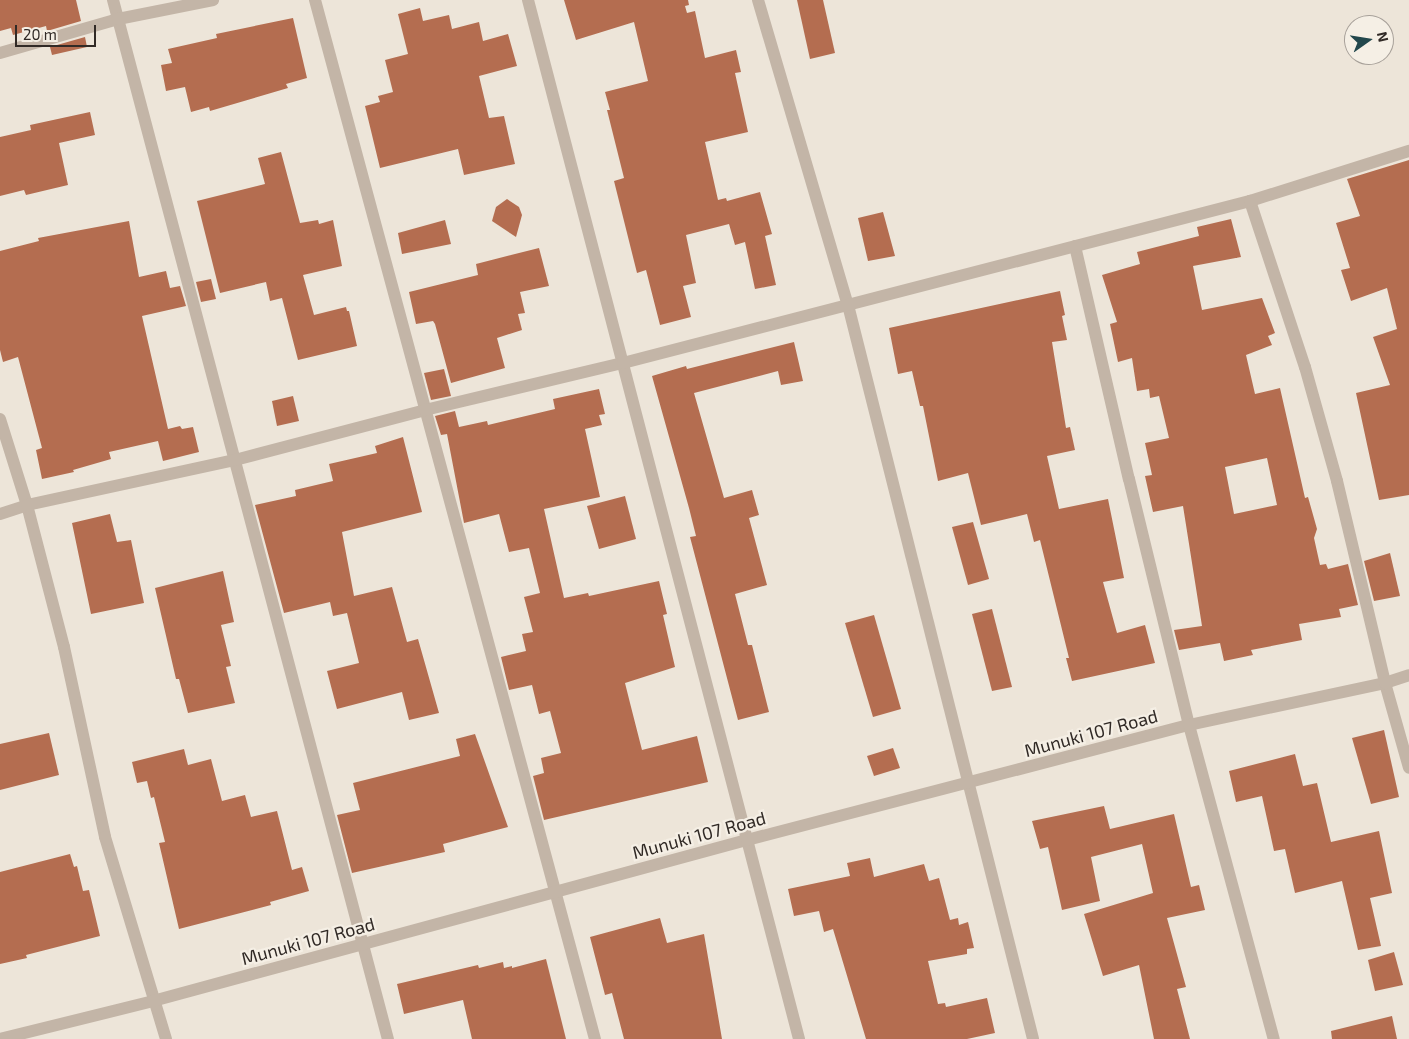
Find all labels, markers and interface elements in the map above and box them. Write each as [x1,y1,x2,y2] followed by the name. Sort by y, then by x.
[18,15,99,47] scale bar
[1344,15,1394,65] north arrow
[23,25,57,43] text: 20 m
[1374,30,1393,44] text: N
[1022,705,1160,761] street label: Munuki 107 Road
[630,807,768,863] street label: Munuki 107 Road
[239,913,377,969] street label: Munuki 107 Road

